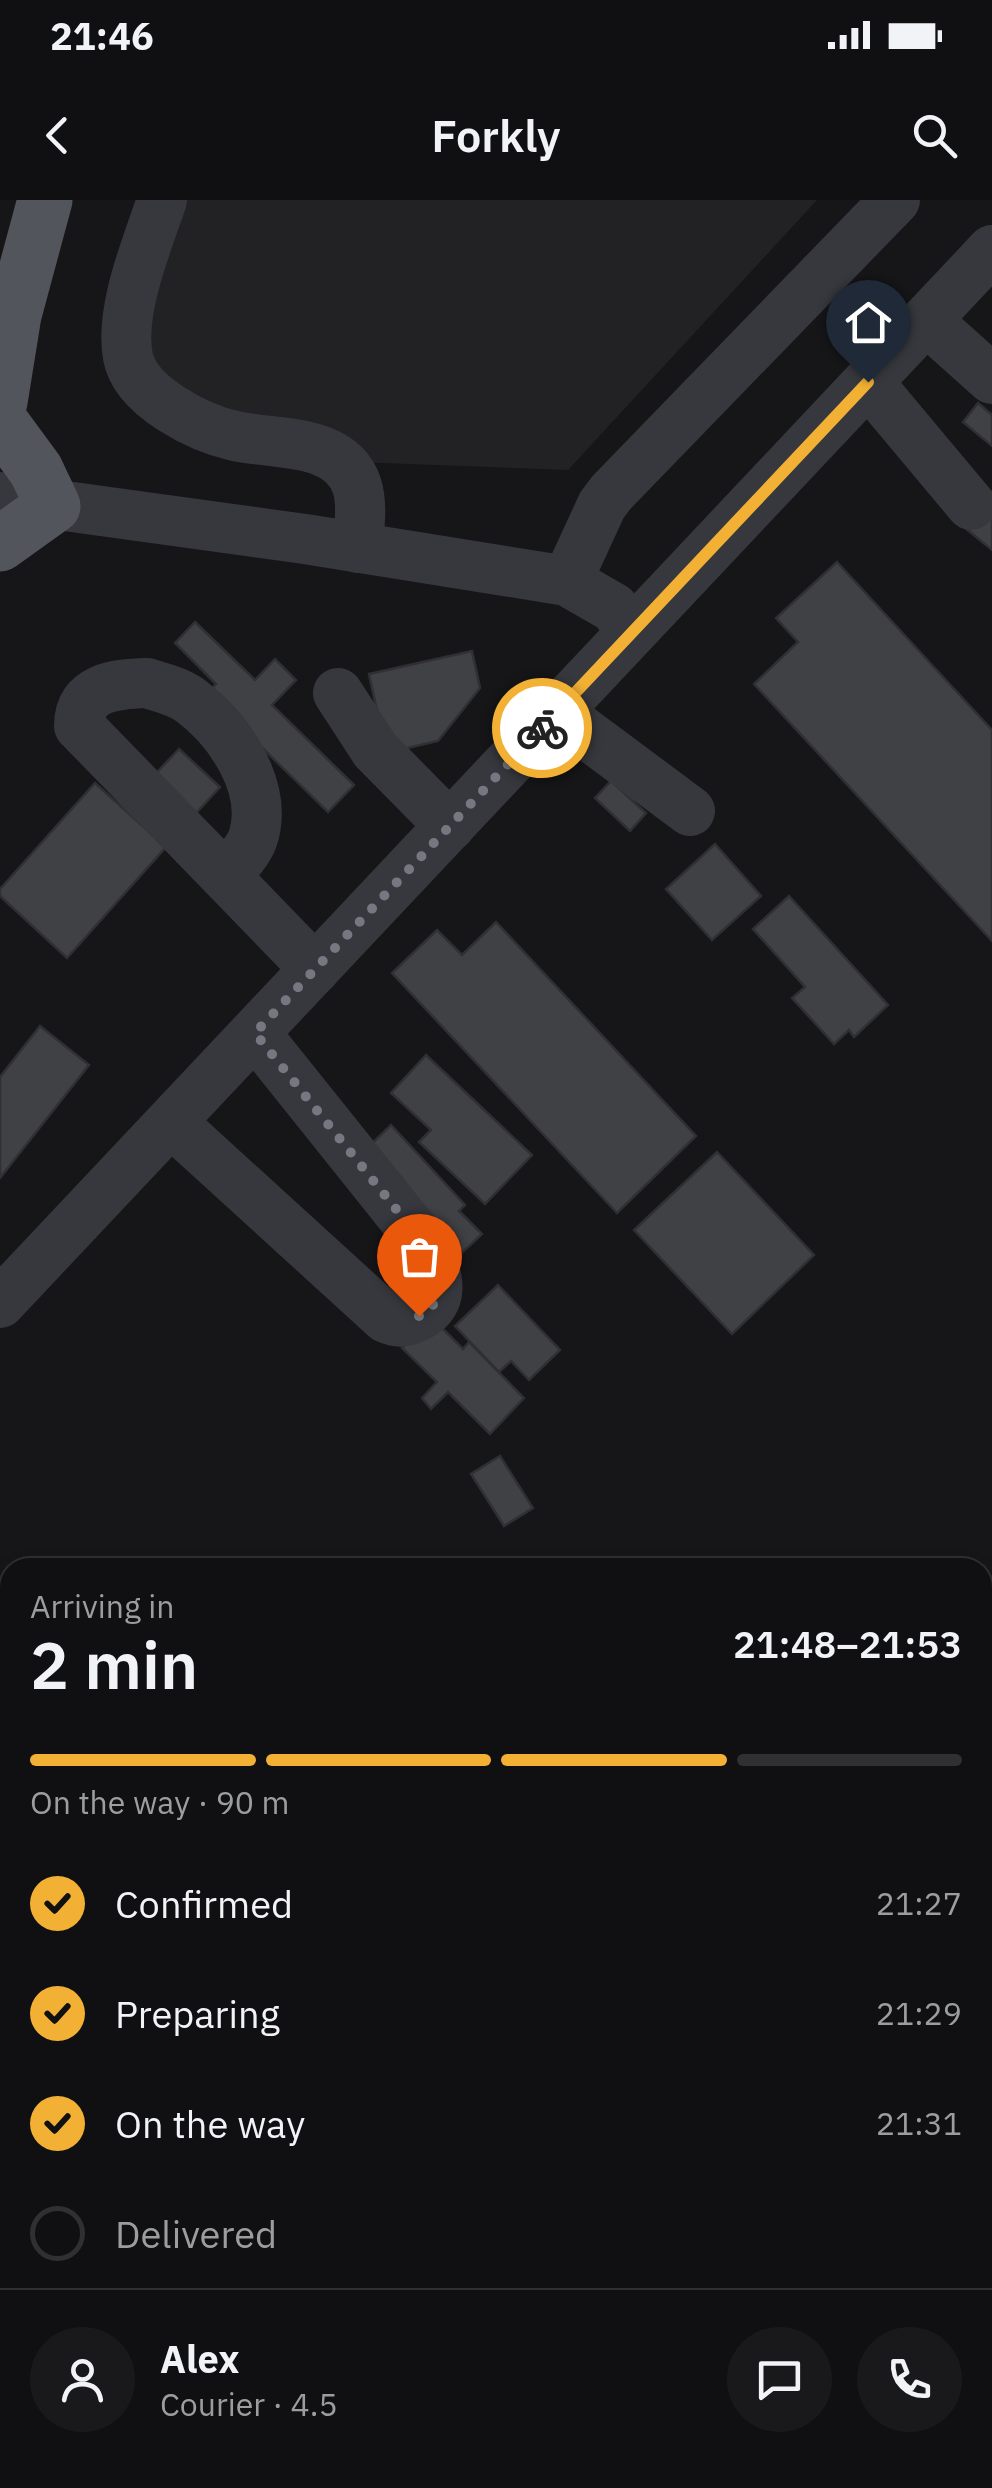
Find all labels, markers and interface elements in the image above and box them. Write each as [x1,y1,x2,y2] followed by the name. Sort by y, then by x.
[50,11,154,60] text: 21:46
[431,106,561,164] text: Forkly
[30,108,85,163] icon: back
[907,108,962,163] icon: search
[826,280,911,383] pin
[841,295,896,350] icon: home
[492,678,592,778] courier
[515,701,570,756] icon: bike
[377,1214,462,1317] pin
[392,1229,447,1284] icon: bag
[30,1585,175,1627] text: Arriving in
[733,1619,962,1668] text: 21:48–21:53
[30,1622,198,1707] text: 2 min
[30,1781,290,1823] text: On the way · 90 m
[30,1876,85,1931] icon: check
[115,1879,293,1928] text: Confirmed
[876,1882,962,1924] text: 21:27
[30,1986,85,2041] icon: check
[115,1989,280,2038] text: Preparing
[876,1992,962,2034] text: 21:29
[30,2096,85,2151] icon: check
[115,2099,305,2148] text: On the way
[876,2102,962,2144] text: 21:31
[115,2209,277,2258] text: Delivered
[30,2327,135,2432] button: person
[727,2327,832,2432] button: chat
[857,2327,962,2432] button: phone
[160,2334,240,2383] text: Alex
[160,2383,338,2425] text: Courier · 4.5

